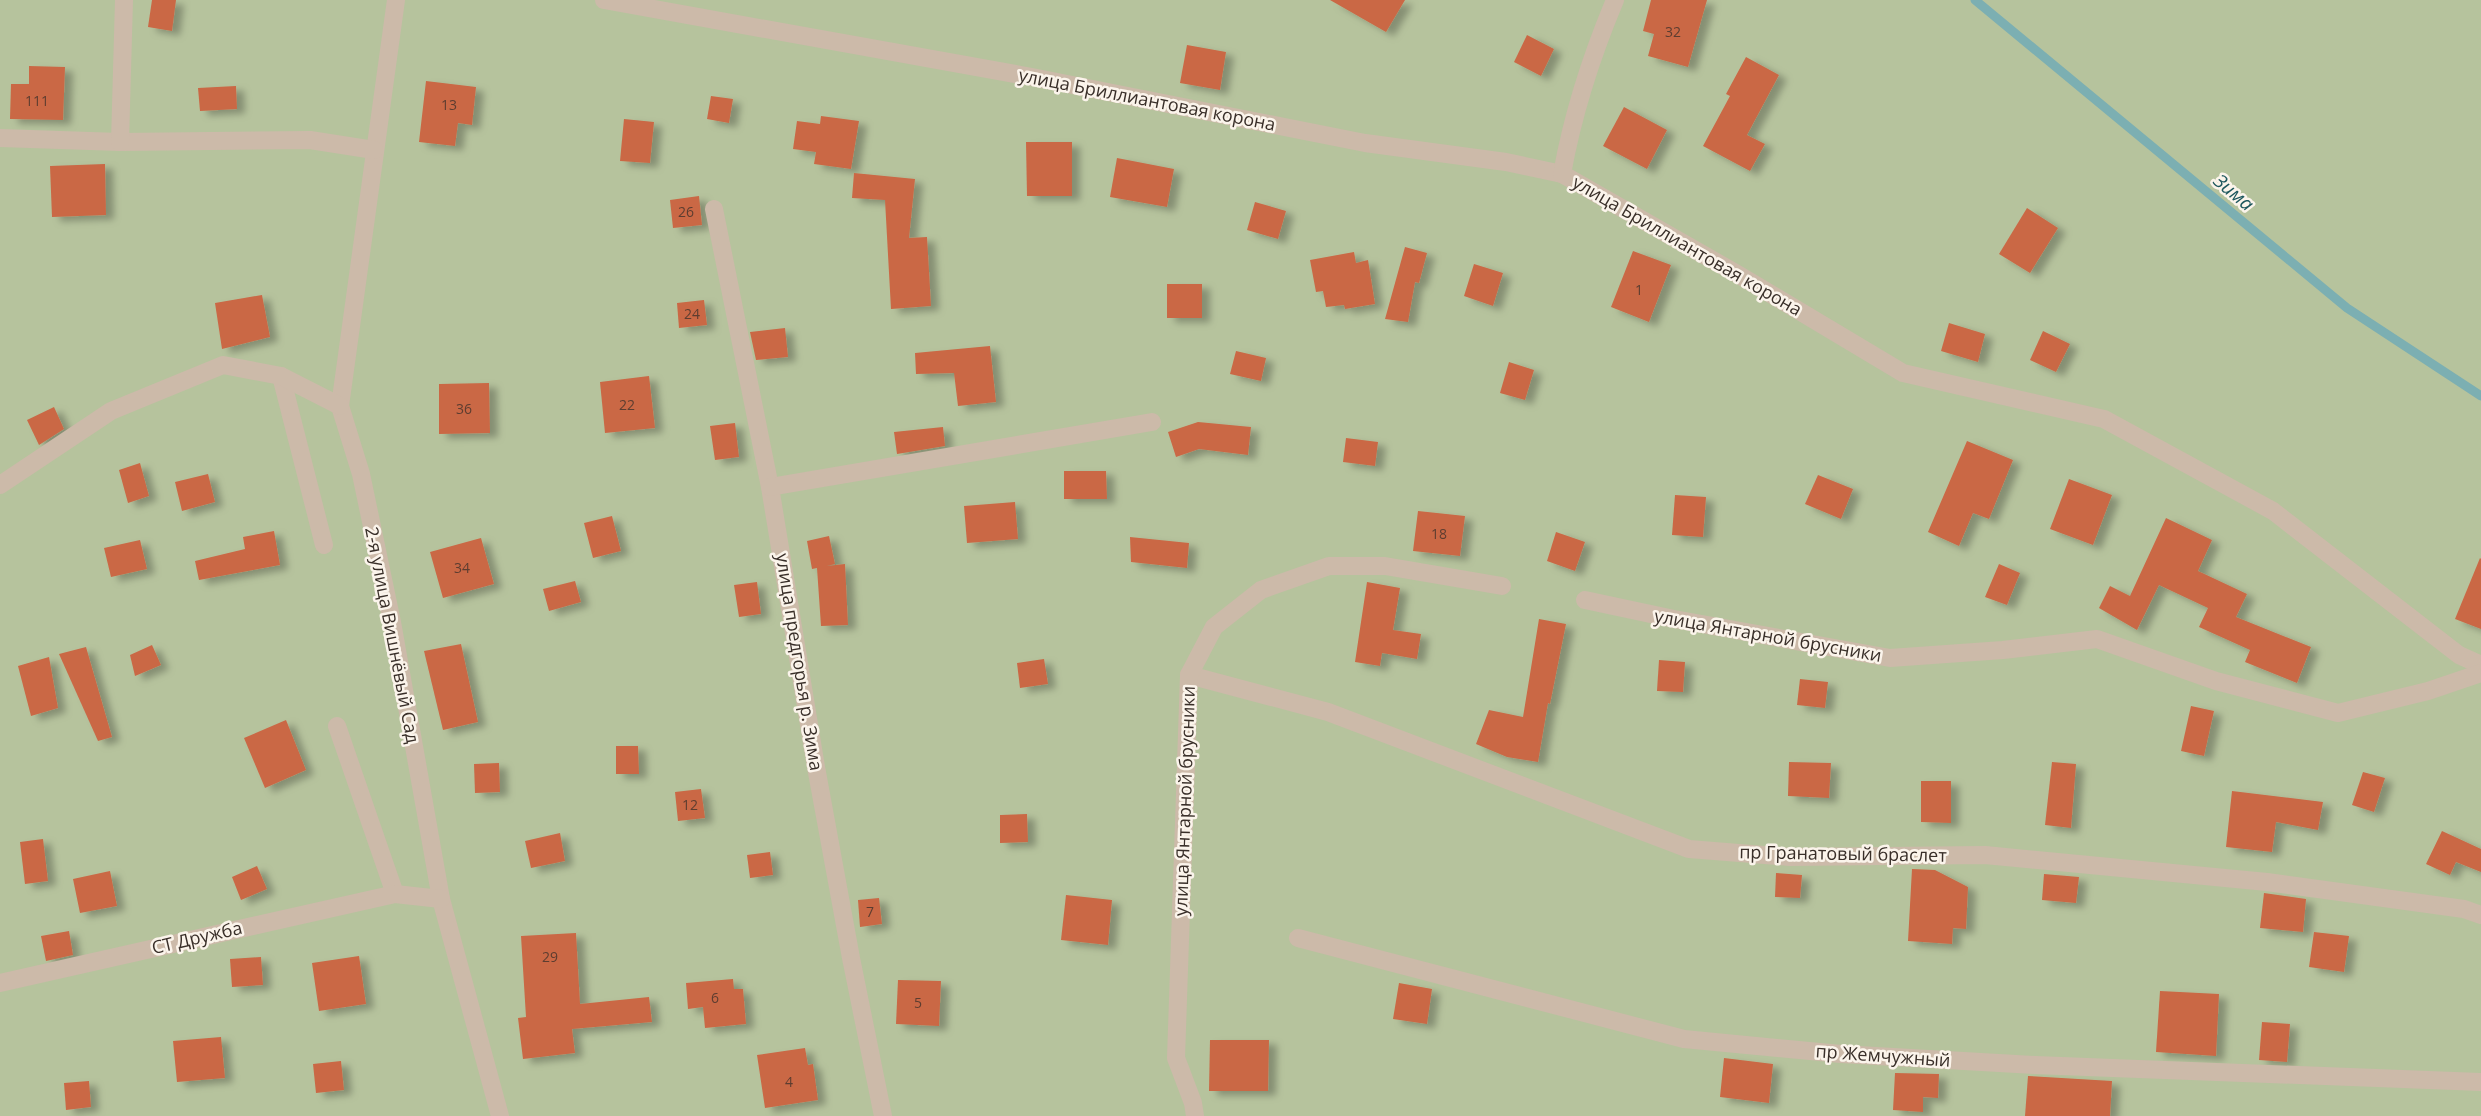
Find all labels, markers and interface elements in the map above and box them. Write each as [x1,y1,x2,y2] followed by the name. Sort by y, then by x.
[1665,22,1681,41] house number: 32
[1017,62,1278,136] street label: улица Бриллиантовая корона
[25,91,49,110] house number: 111
[441,95,457,114] house number: 13
[2208,167,2260,217] water label: Зима
[1568,169,1807,321] street label: улица Бриллиантовая корона
[678,202,694,221] house number: 26
[1635,280,1643,299] house number: 1
[684,304,700,323] house number: 24
[619,395,635,414] house number: 22
[456,399,472,418] house number: 36
[1431,524,1447,543] house number: 18
[360,525,426,745] street label: 2-я улица Вишнёвый Сад
[771,551,829,772] street label: улица предгорья р. Зима
[454,558,470,577] house number: 34
[1653,603,1884,667] street label: улица Янтарной брусники
[1168,685,1200,916] street label: улица Янтарной брусники
[682,795,698,814] house number: 12
[1739,839,1947,867] street label: пр Гранатовый браслет
[866,902,874,921] house number: 7
[149,915,244,959] street label: СТ Дружба
[542,947,558,966] house number: 29
[711,988,719,1007] house number: 6
[914,993,922,1012] house number: 5
[1815,1038,1951,1072] street label: пр Жемчужный
[785,1072,793,1091] house number: 4

